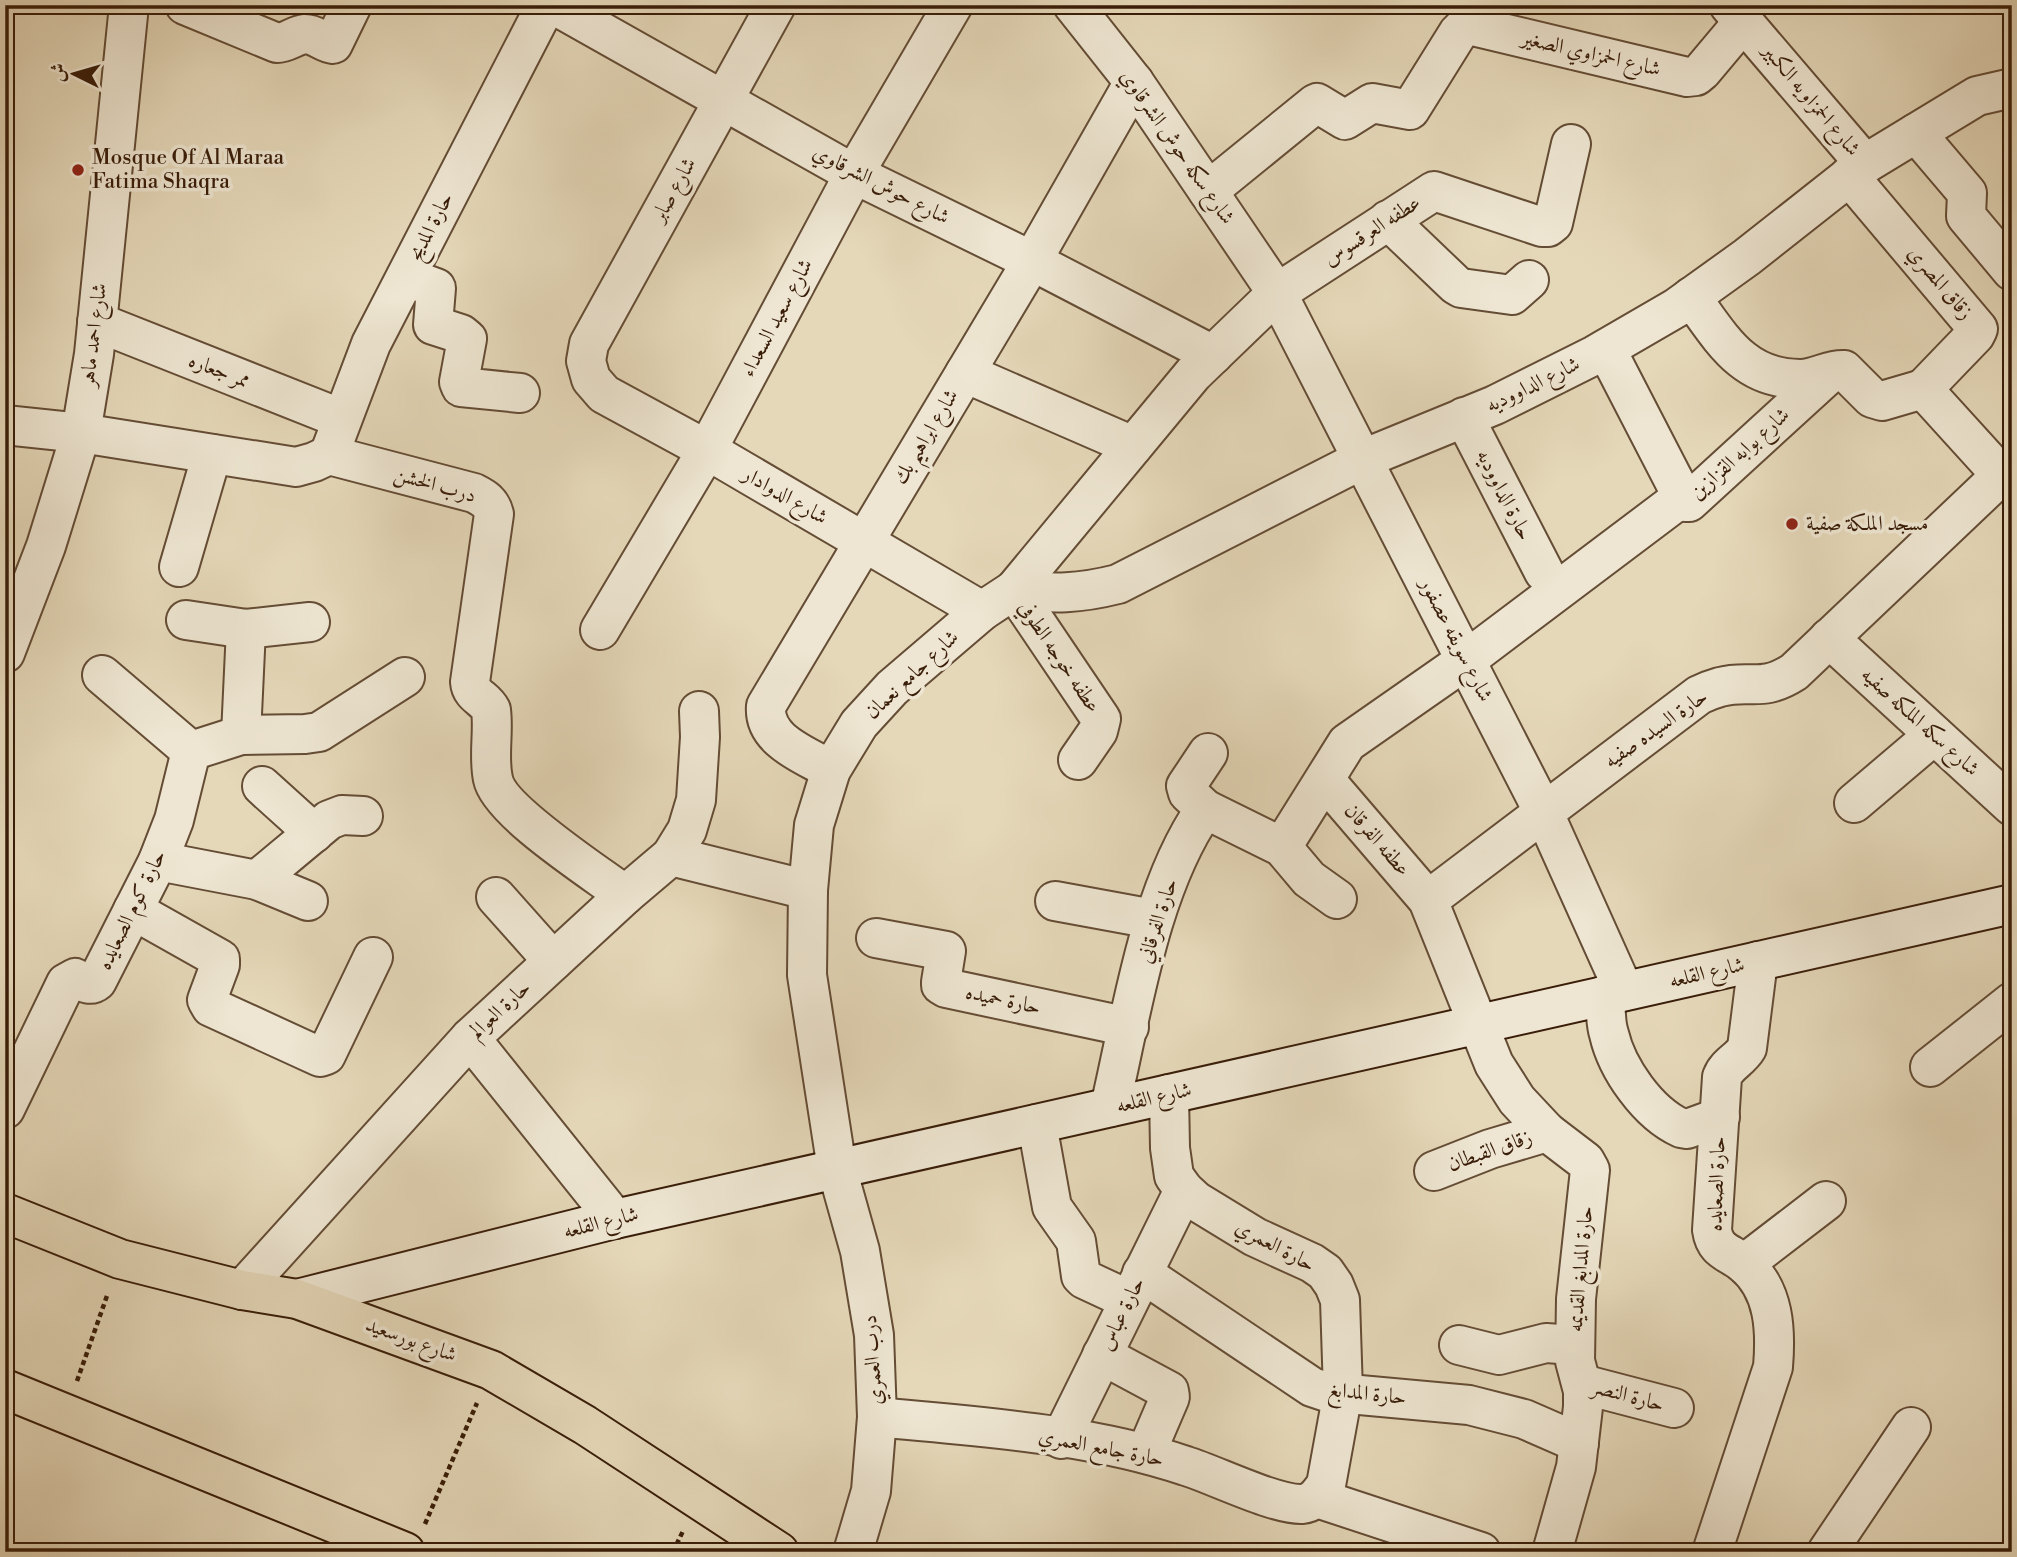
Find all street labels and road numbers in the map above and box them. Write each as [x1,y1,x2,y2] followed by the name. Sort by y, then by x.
[1516,25,1663,87] street label: شارع الحمزاوي الصغير
[1752,37,1866,164] street label: شارع الحمزاويه الكبير
[1111,64,1240,232] street label: شارع سكه حوش الشرقاوي
[806,139,954,234] street label: شارع حوش الشرقاوي
[645,153,706,231] street label: شارع صابر
[403,188,463,267] street label: حارة المديح
[1318,190,1426,272] street label: عطفه العرقسوس
[1900,241,1978,327] street label: زقاق المصري
[735,254,823,383] street label: شارع سعيد السعداء
[74,282,117,391] street label: شارع احمد ماهر
[185,347,253,395] street label: ممر جعاره
[1482,351,1586,422] street label: شارع الداووديه
[887,385,971,493] street label: شارع ابراهيم بك
[1685,402,1798,509] street label: شارع بوابه القزازين
[1470,445,1538,545] street label: حارة الداووديه
[734,460,832,534] street label: شارع الدوادار
[391,461,479,509] street label: درب الخشن
[1409,572,1498,708] street label: شارع سويقه عصفور
[1009,596,1106,720] street label: عطفه خوجه الطوفي
[859,625,968,729] street label: شارع جامع نعمان
[1853,662,1985,785] street label: شارع سكه الملكه صفيه
[1599,684,1713,774] street label: حارة السيده صفيه
[1338,798,1416,882] street label: عطفه الفرقان
[92,846,176,976] street label: حارة كوم الصعايده
[1132,875,1187,968] street label: حارة الفرقاني
[1667,952,1748,998] street label: شارع القلعه
[464,975,539,1048] street label: حارة العوالم
[963,979,1043,1021] street label: حارة حميده
[1114,1077,1195,1123] street label: شارع القلعه
[1444,1124,1536,1178] street label: زقاق القبطان
[1702,1136,1732,1232] street label: حارة الصعايده
[561,1201,642,1249] street label: شارع القلعه
[1563,1205,1604,1334] street label: حارة المدابغ القديمه
[1230,1214,1319,1280] street label: حارة العمري
[1093,1273,1151,1355] street label: حارة عباس
[361,1312,460,1372] street label: شارع بورسعيد
[857,1314,891,1406] street label: درب العمري
[1587,1373,1667,1418] street label: حارة النصر
[1326,1377,1408,1416] street label: حارة المدابغ
[1035,1423,1166,1478] street label: حارة جامع العمري

